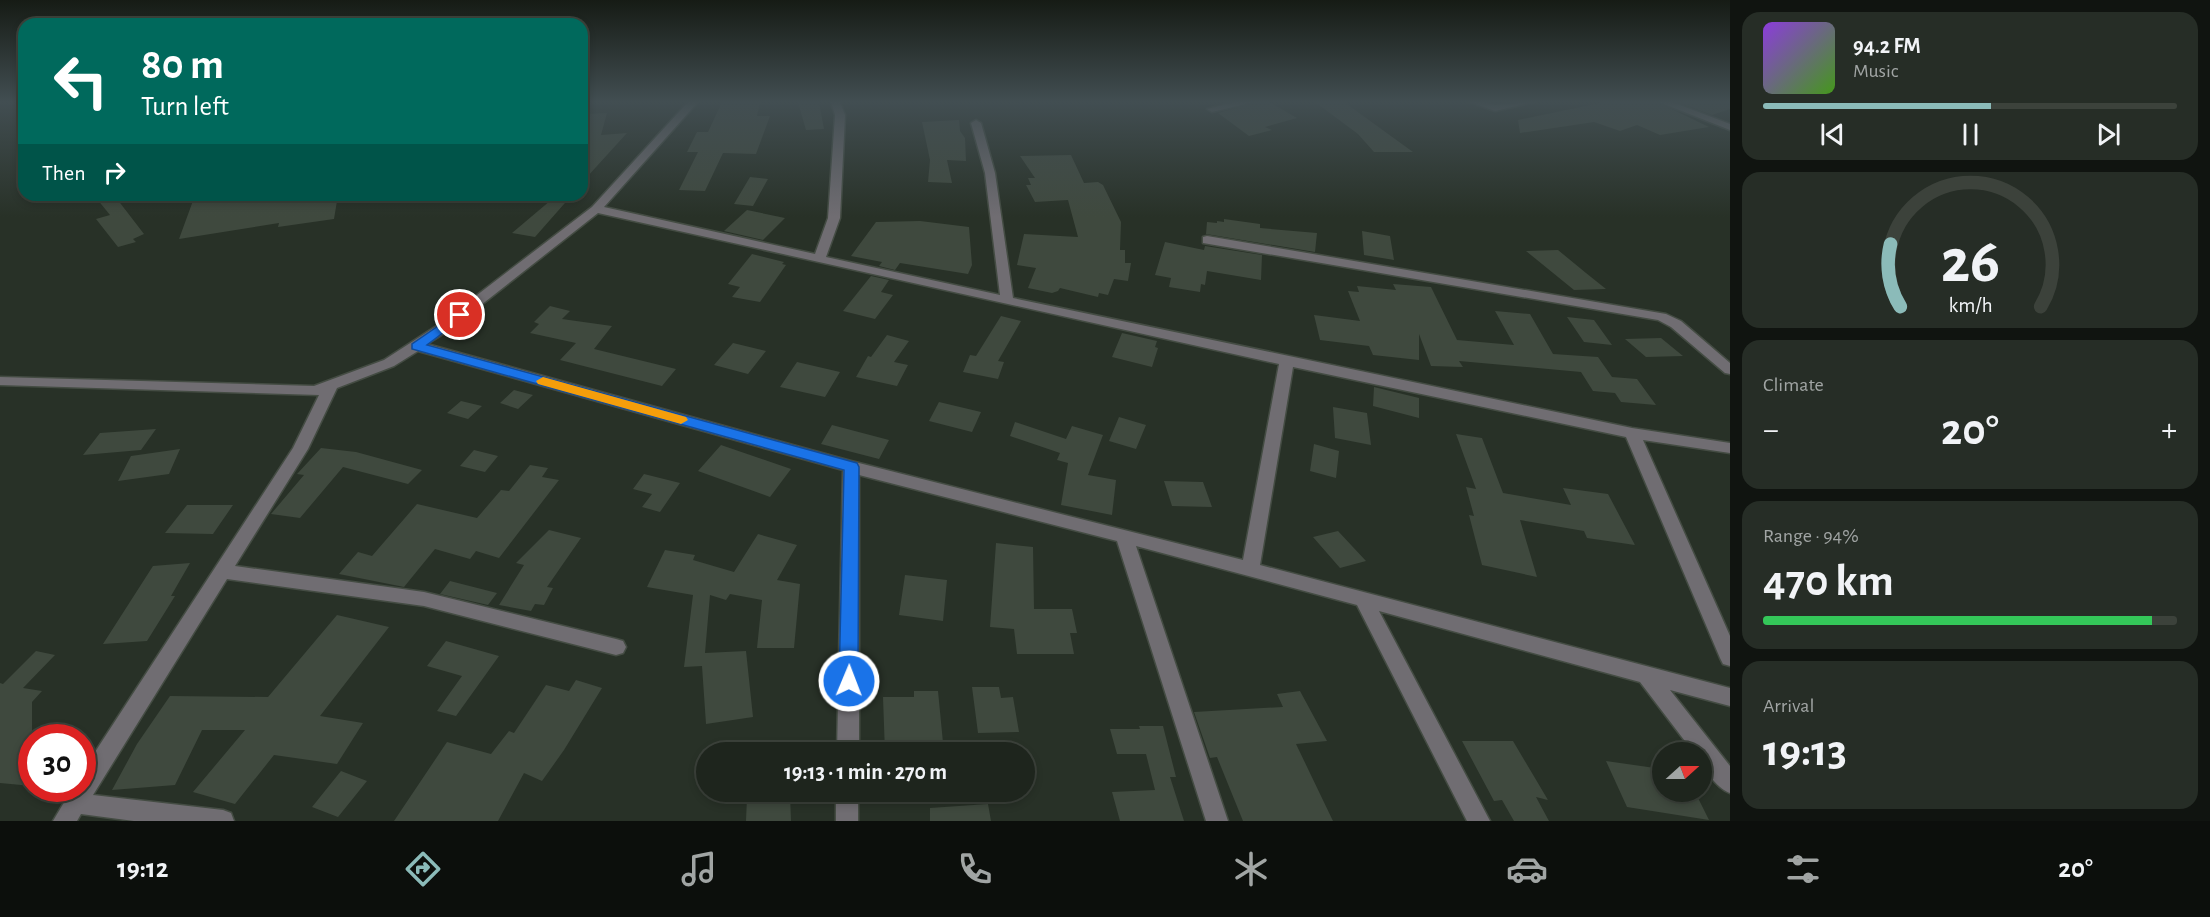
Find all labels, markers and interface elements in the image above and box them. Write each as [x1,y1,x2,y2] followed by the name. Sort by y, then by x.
[1853,35,1921,57] text: 94.2 FM
[42,42,120,120] icon: left
[141,44,224,86] text: 80 m
[1853,61,1899,81] text: Music
[141,93,229,120] text: Turn left
[1816,118,1849,151] icon: previous
[1954,118,1987,151] icon: pause
[2092,118,2125,151] icon: next
[98,156,131,189] icon: right
[42,162,86,184] text: Then
[1940,231,2000,293] text: 26
[434,289,485,340] pin
[1948,296,1992,317] text: km/h
[443,298,476,331] icon: arrive
[1763,375,1824,395] text: Climate
[1941,408,1999,453] text: 20°
[1763,414,1779,447] text: −
[2161,414,2177,447] text: +
[1763,526,1859,546] text: Range · 94%
[1763,559,1894,604] text: 470 km
[817,649,881,713] position arrow
[1763,696,1814,716] text: Arrival
[18,724,96,802] speed limit sign: 30
[1763,729,1847,774] text: 19:13
[1652,742,1712,802] north arrow
[1652,742,1712,802] map controls
[784,761,947,783] text: 19:13 · 1 min · 270 m
[402,848,444,890] icon: directions
[678,848,720,890] icon: music
[954,848,996,890] icon: phone
[1230,848,1272,890] icon: climate
[1506,848,1548,890] icon: car
[1782,848,1824,890] icon: filters
[117,855,168,882] text: 19:12
[2058,855,2093,882] text: 20°

